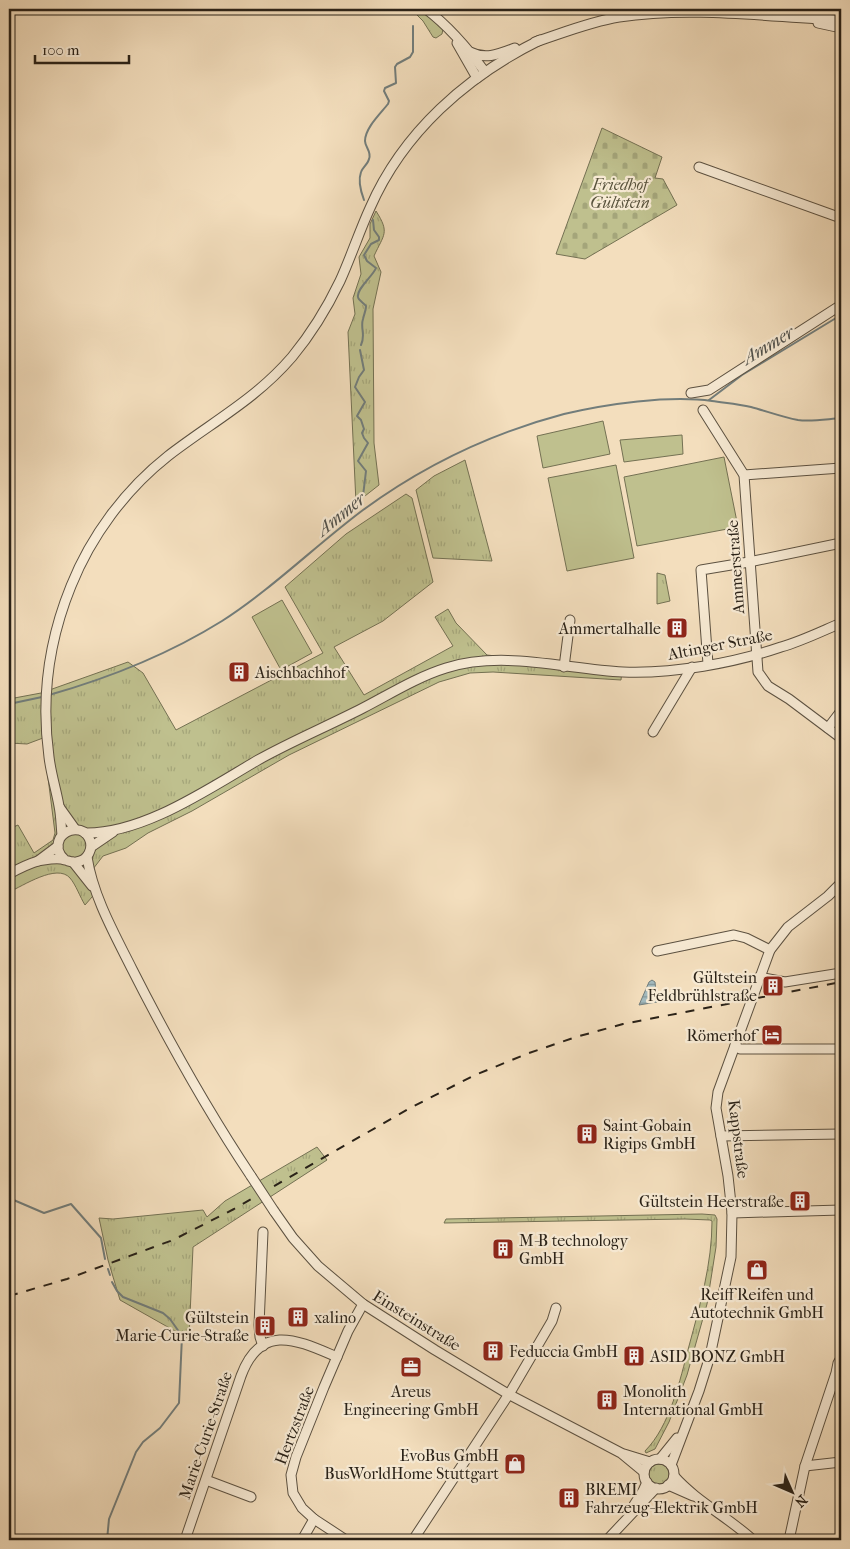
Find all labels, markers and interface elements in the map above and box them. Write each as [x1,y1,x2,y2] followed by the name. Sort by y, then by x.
[35,32,129,64] scale bar
[42,41,80,59] text: 100 m
[590,175,651,212] park label: Friedhof Gültstein
[737,321,800,370] water label: Ammer
[311,487,371,542] water label: Ammer
[723,519,748,616] street label: Ammerstraße
[665,616,689,640] building icon: Ammertalhalle
[558,619,661,638] place label: Ammertalhalle
[665,625,774,664] street label: Altinger Straße
[227,660,251,684] building icon: Aischbachhof
[254,663,350,682] place label: Aischbachhof
[648,968,758,1005] place label: Gültstein Feldbrühlstraße
[761,974,785,998] building icon: Gültstein Feldbrühlstraße
[760,1023,784,1047] hotel icon: Römerhof
[687,1026,760,1045] place label: Römerhof
[724,1099,753,1180] street label: Kappstraße
[603,1116,696,1153] place label: Saint-Gobain Rigips GmbH
[575,1122,599,1146] building icon: Saint-Gobain Rigips GmbH
[788,1189,812,1213] building icon: Gültstein Heerstraße
[639,1192,784,1211] place label: Gültstein Heerstraße
[519,1231,628,1268] place label: M-B technology GmbH
[491,1237,515,1261] building icon: M-B technology GmbH
[745,1258,769,1282] shop icon: Reiff Reifen und Autotechnik GmbH
[689,1285,824,1322] place label: Reiff Reifen und Autotechnik GmbH
[369,1286,464,1355] street label: Einsteinstraße
[286,1305,310,1329] building icon: xalino
[115,1308,250,1345] place label: Gültstein Marie-Curie-Straße
[314,1308,356,1327] place label: xalino
[253,1314,277,1338] building icon: Gültstein Marie-Curie-Straße
[481,1339,505,1363] building icon: Feduccia GmbH
[509,1342,618,1361] place label: Feduccia GmbH
[622,1344,646,1368] building icon: ASID BONZ GmbH
[649,1347,786,1366] place label: ASID BONZ GmbH
[399,1355,423,1379] office icon: Areus Engineering GmbH
[175,1369,236,1501] street label: Marie-Curie-Straße
[343,1382,479,1419] place label: Areus Engineering GmbH
[623,1382,764,1419] place label: Monolith International GmbH
[271,1383,318,1467] street label: Hertzstraße
[595,1388,619,1412] building icon: Monolith International GmbH
[324,1446,499,1483] place label: EvoBus GmbH BusWorldHome Stuttgart
[503,1452,527,1476] shop icon: EvoBus GmbH BusWorldHome Stuttgart
[768,1466,818,1516] north arrow
[585,1480,758,1517] place label: BREMI Fahrzeug-Elektrik GmbH
[557,1486,581,1510] building icon: BREMI Fahrzeug-Elektrik GmbH
[791,1491,811,1511] text: N

